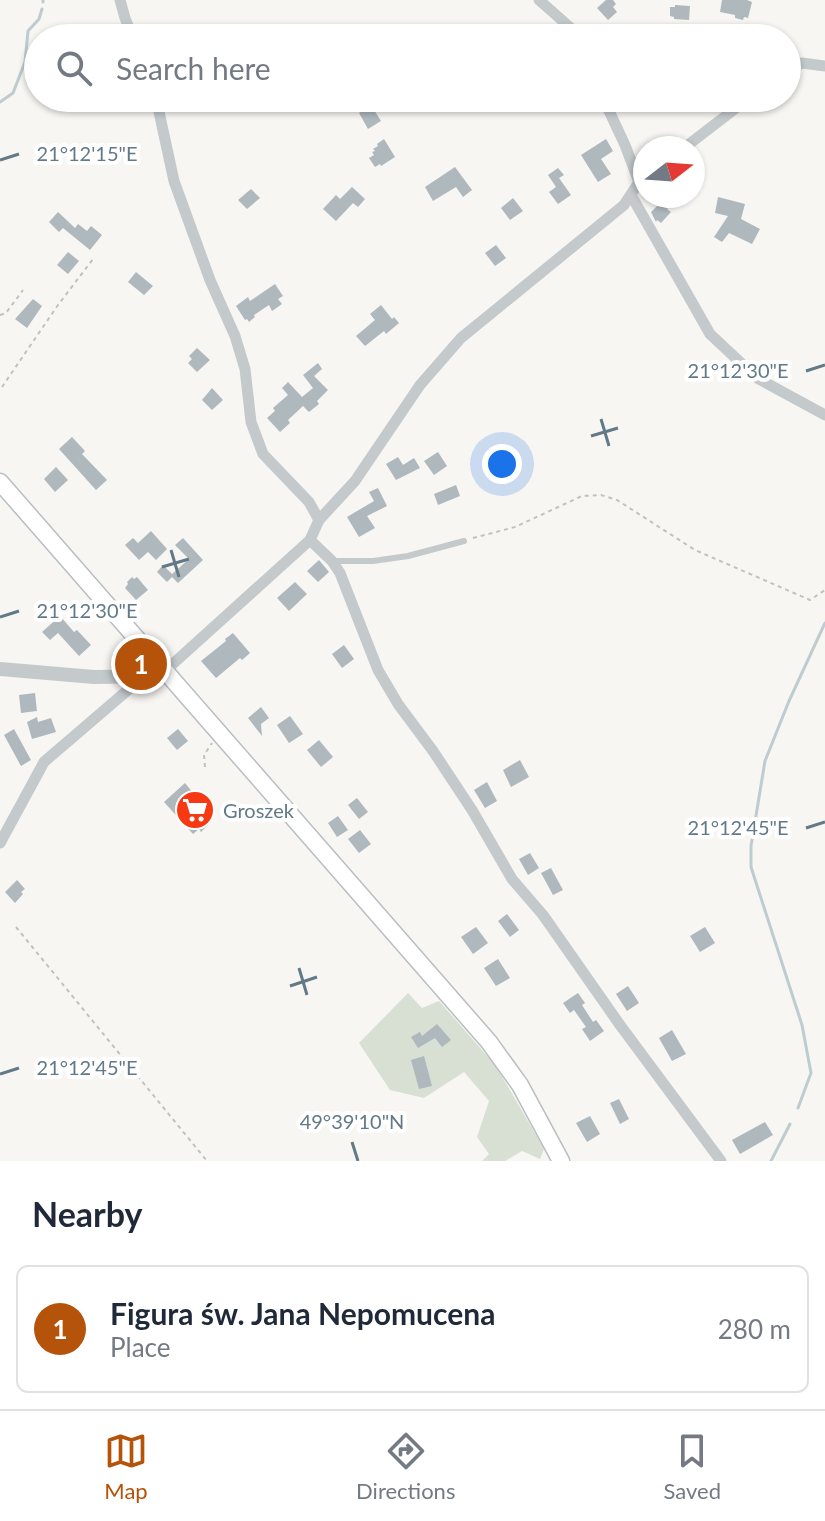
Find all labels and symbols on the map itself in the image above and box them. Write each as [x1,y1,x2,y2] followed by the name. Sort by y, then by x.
[633,136,705,208] north arrow
[37,141,137,165] text: 21°12'15"E
[688,358,788,382] text: 21°12'30"E
[482,444,522,484] your location
[37,598,137,622] text: 21°12'30"E
[115,634,167,694] pin: 1
[174,789,216,831] supermarket icon: Groszek
[223,798,295,822] place label: Groszek
[688,815,788,839] text: 21°12'45"E
[37,1055,137,1079] text: 21°12'45"E
[300,1109,404,1133] text: 49°39'10"N

